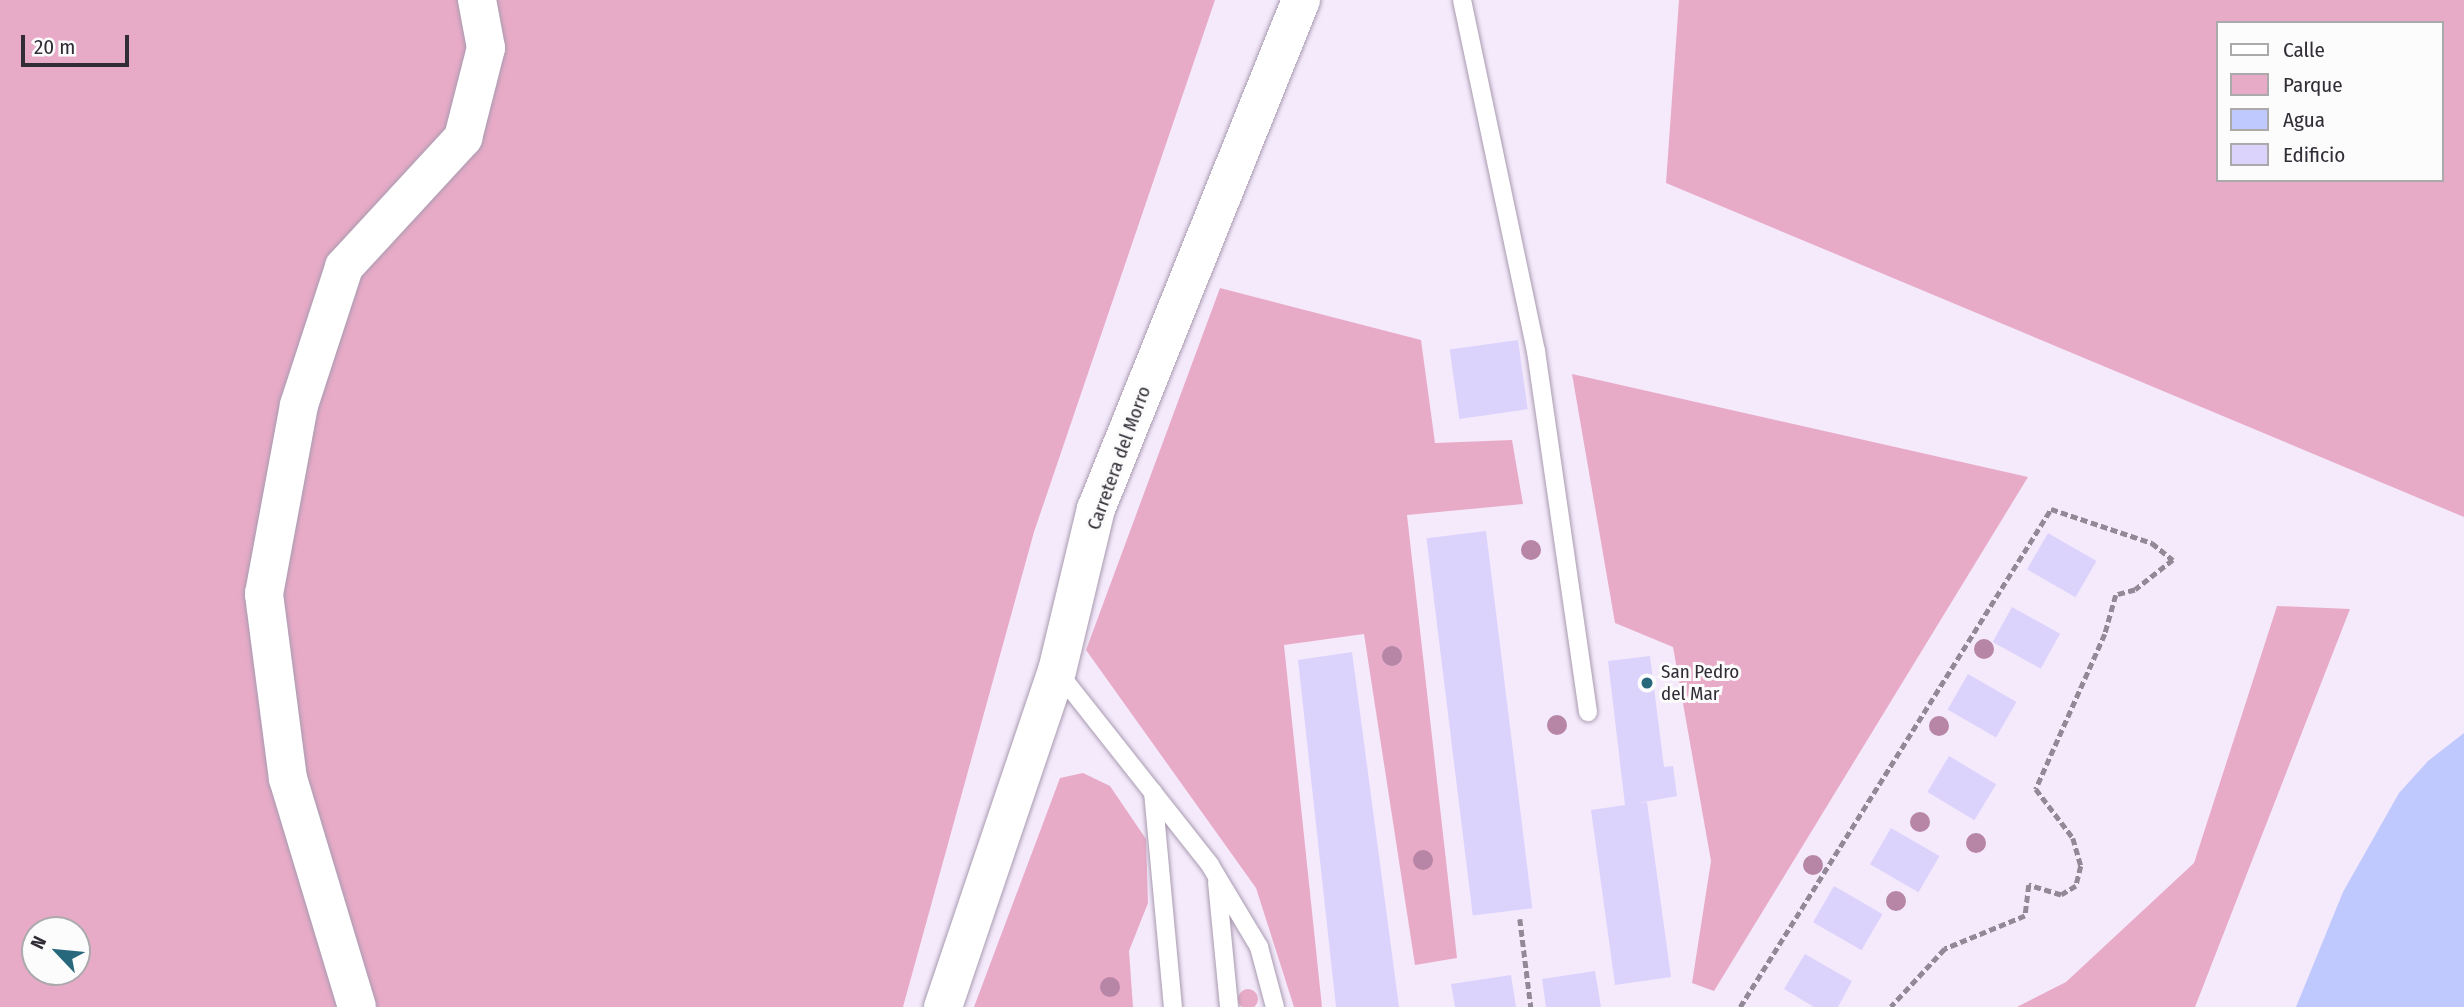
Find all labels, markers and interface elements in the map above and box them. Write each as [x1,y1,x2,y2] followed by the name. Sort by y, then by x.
[24,21,133,65] scale bar
[2216,21,2443,182] legend
[34,34,75,60] text: 20 m
[2283,37,2325,63] text: Calle
[2283,72,2343,98] text: Parque
[2283,107,2325,133] text: Agua
[2283,142,2345,168] text: Edificio
[1082,383,1156,533] street label: Carretera del Morro
[1661,661,1739,705] place label: San Pedro del Mar
[1639,675,1655,691] marker: San Pedro del Mar
[21,916,91,986] north arrow
[26,932,51,953] text: N

